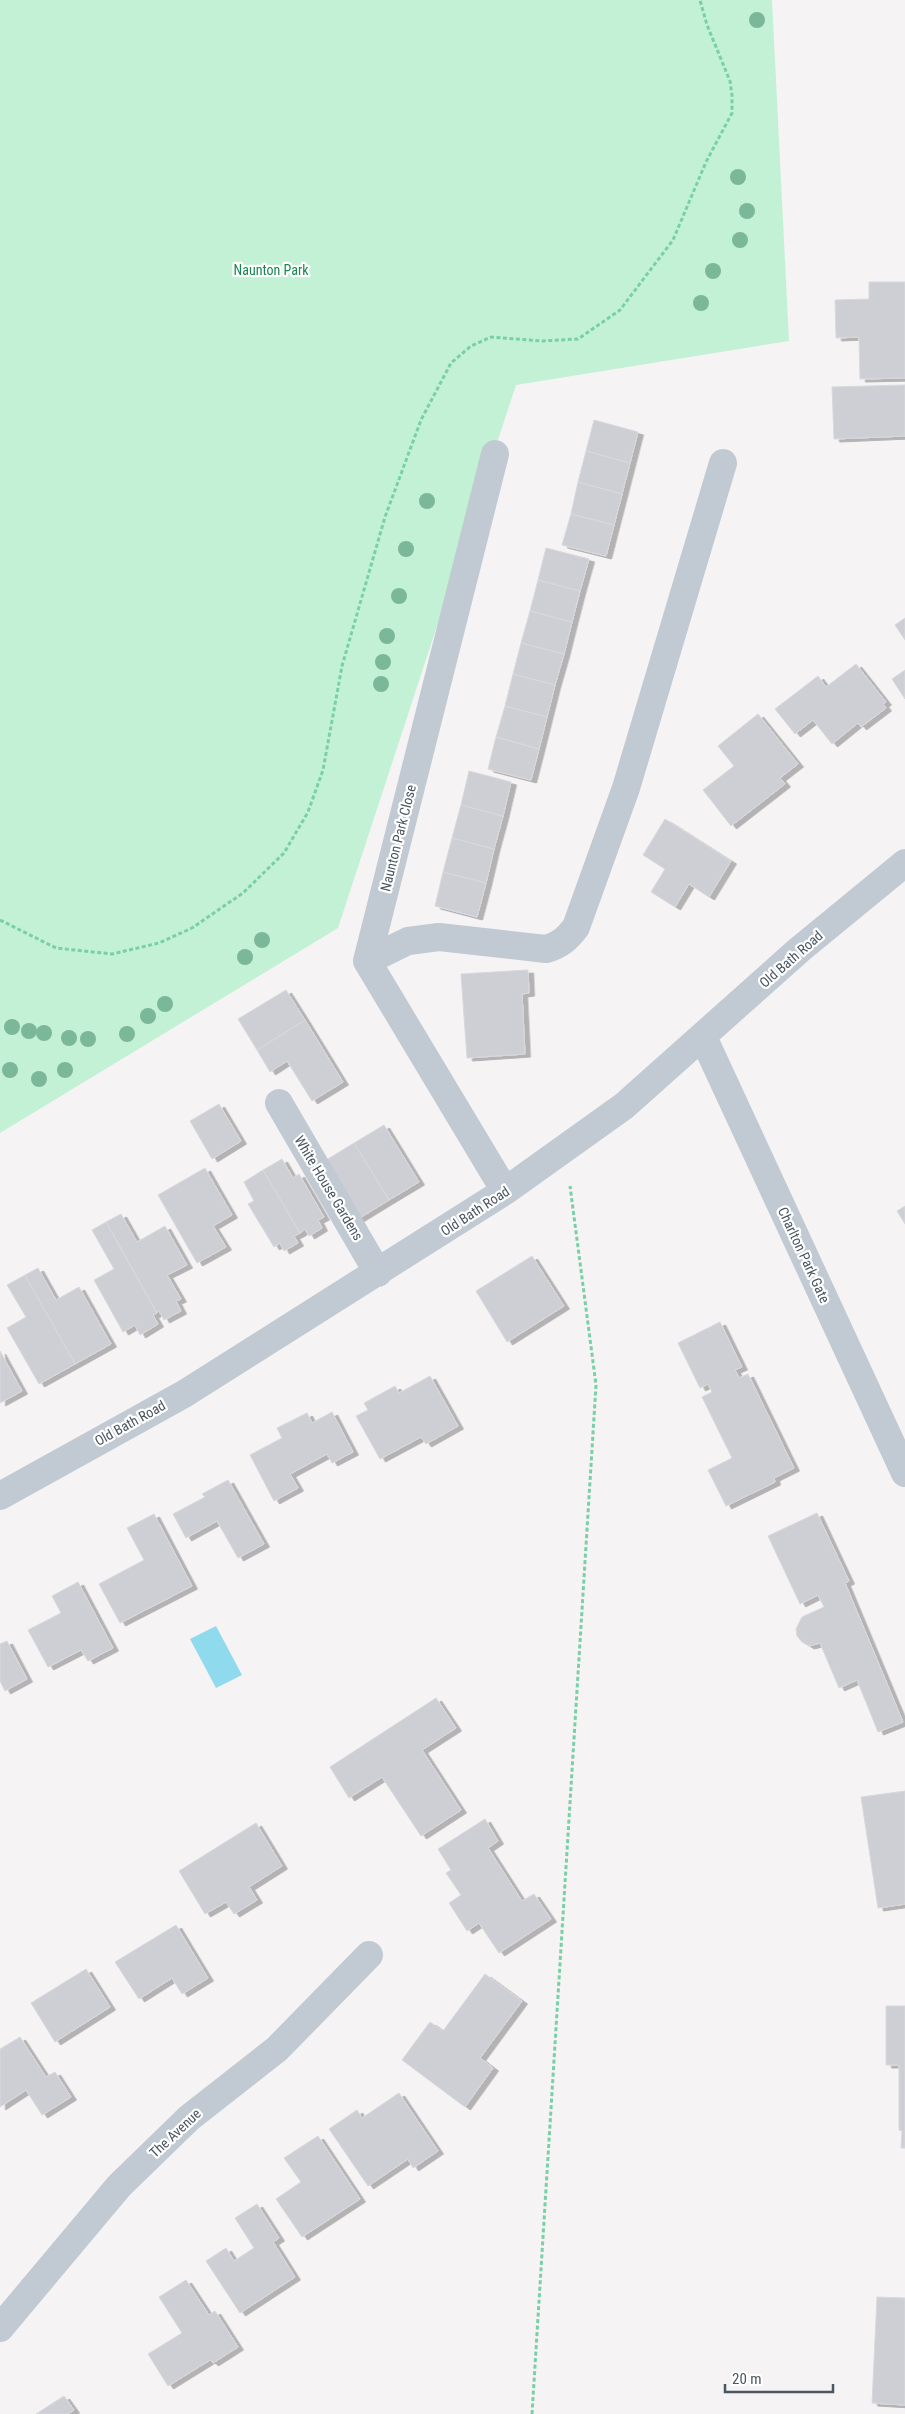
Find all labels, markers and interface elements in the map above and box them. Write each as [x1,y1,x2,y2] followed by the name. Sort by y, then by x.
[234,262,309,278] park label: Naunton Park
[377,783,419,893] street label: Naunton Park Close
[756,927,826,991] street label: Old Bath Road
[292,1133,366,1243] street label: White House Gardens
[438,1183,512,1239] street label: Old Bath Road
[775,1205,833,1306] street label: Charlton Park Gate
[92,1397,168,1449] street label: Old Bath Road
[146,2105,204,2161] street label: The Avenue
[725,2362,832,2394] scale bar
[732,2370,762,2388] text: 20 m

